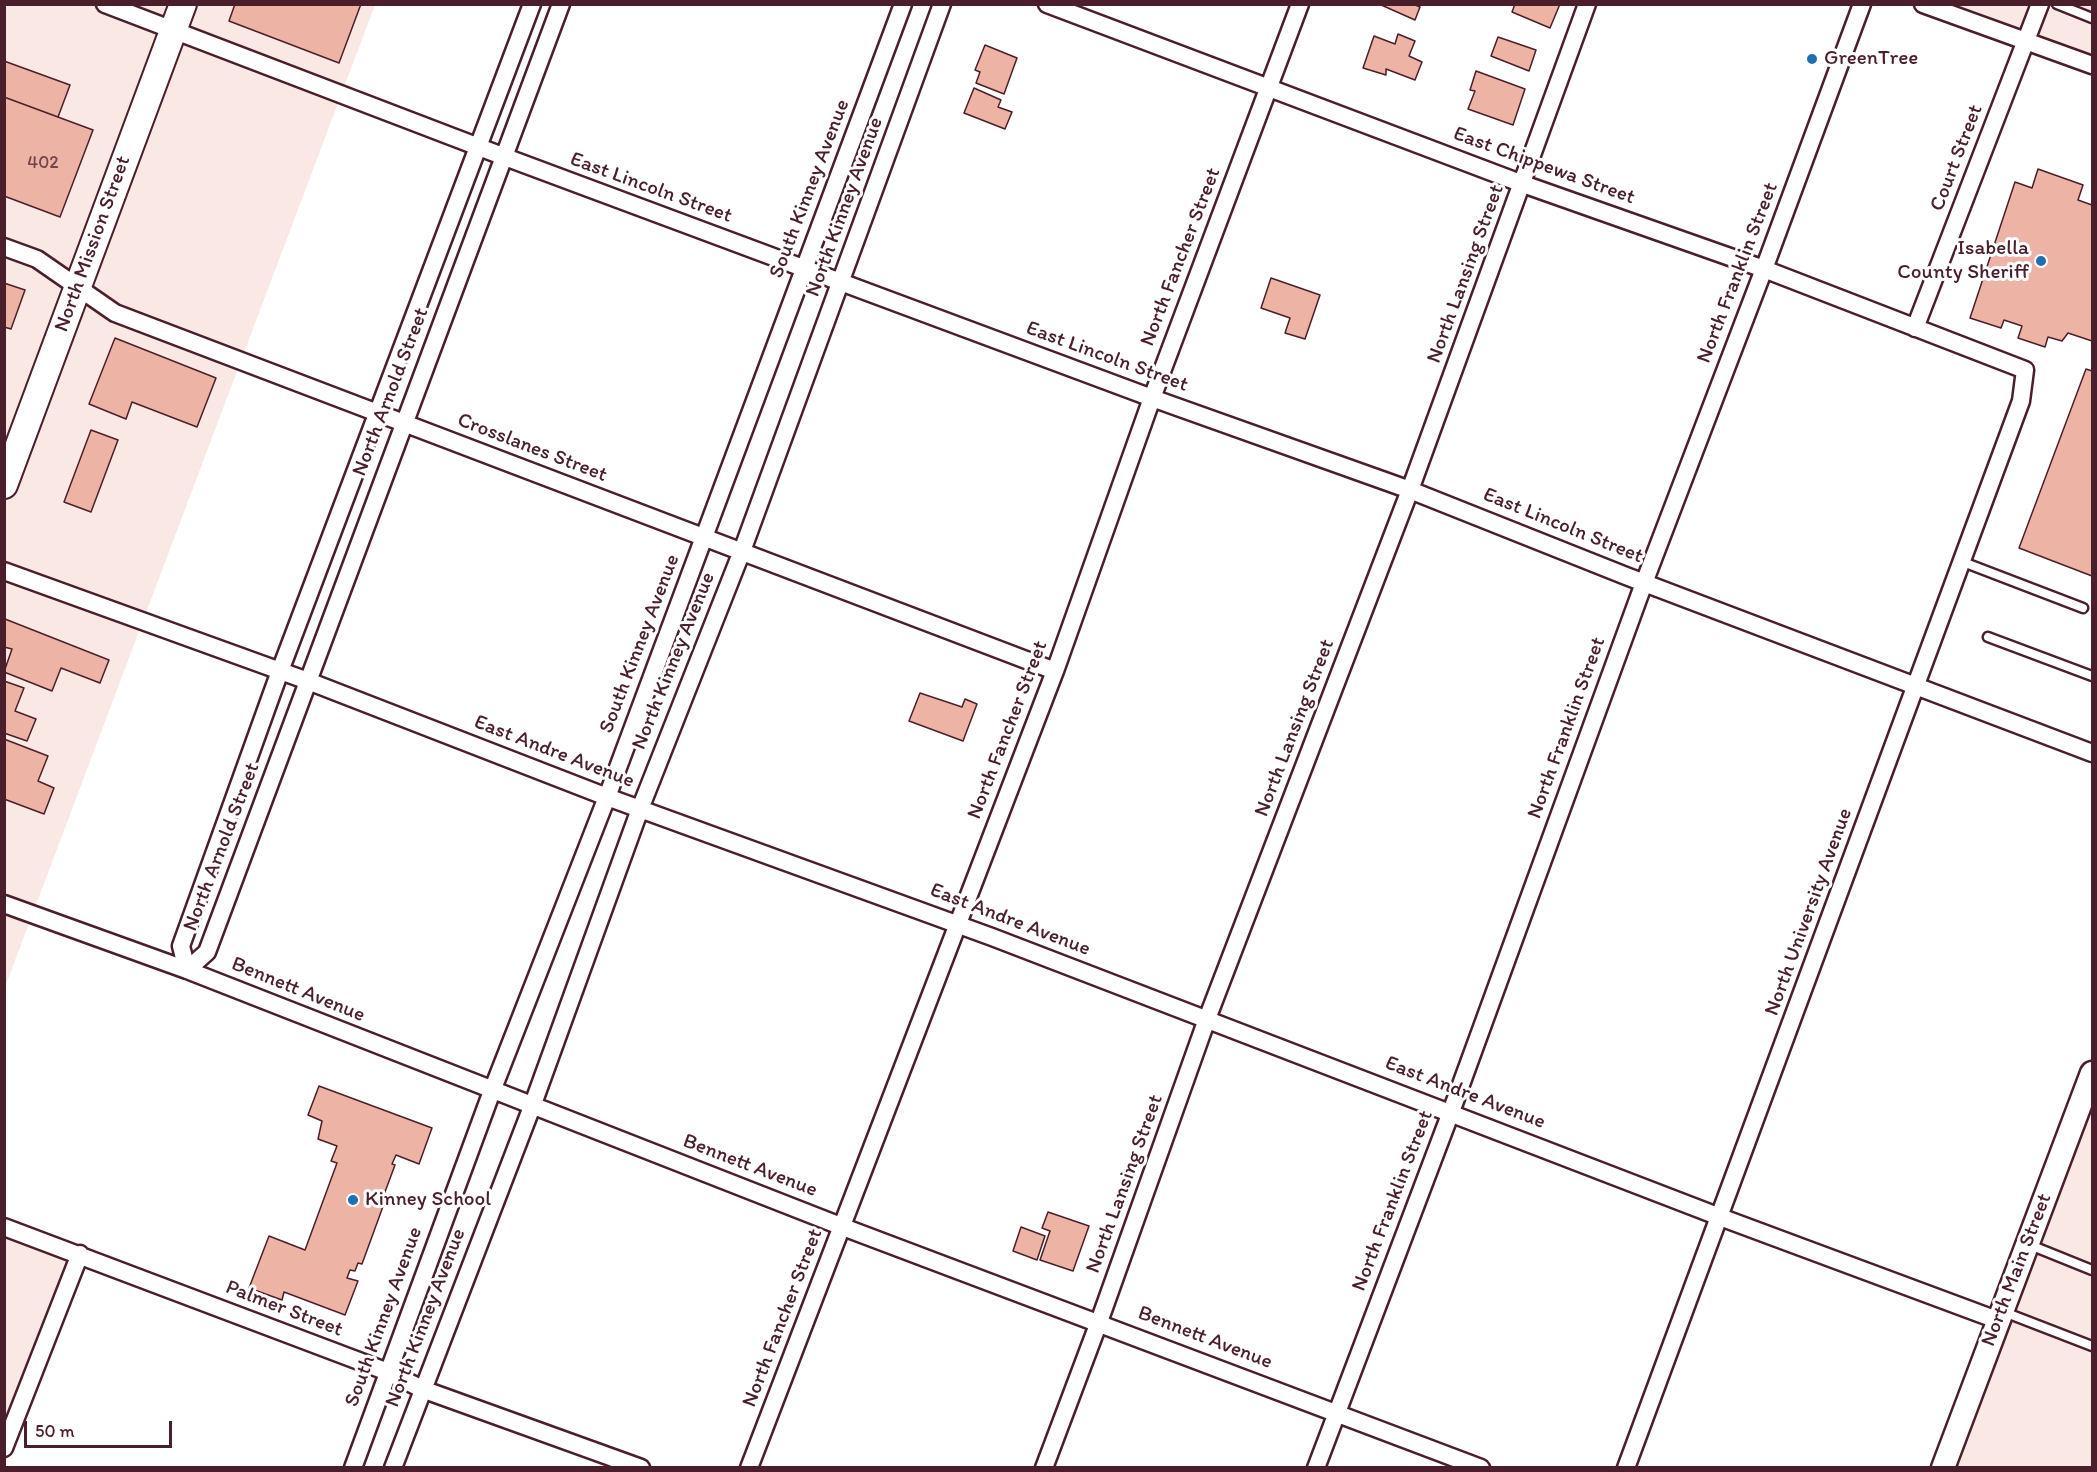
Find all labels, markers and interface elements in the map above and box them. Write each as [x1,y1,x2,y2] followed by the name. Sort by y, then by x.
[1824,46,1918,72] place label: GreenTree
[1805,52,1819,66] marker: GreenTree
[764,96,856,282] street label: South Kinney Avenue
[1925,101,1989,215] street label: Court Street
[801,114,889,300] street label: North Kinney Avenue
[1450,121,1638,211] street label: East Chippewa Street
[567,147,735,229] street label: East Lincoln Street
[27,152,59,174] house number: 402
[49,152,137,336] street label: North Mission Street
[1135,164,1227,350] street label: North Fancher Street
[1692,179,1784,367] street label: North Franklin Street
[1422,181,1510,367] street label: North Lansing Street
[1897,236,2029,286] place label: Isabella County Sheriff
[2034,254,2048,268] marker: Isabella County Sheriff
[347,304,435,480] street label: North Arnold Street
[1023,316,1191,398] street label: East Lincoln Street
[454,408,610,488] street label: Crosslanes Street
[1479,482,1647,570] street label: East Lincoln Street
[594,551,686,737] street label: South Kinney Avenue
[627,569,721,753] street label: North Kinney Avenue
[1522,634,1612,822] street label: North Franklin Street
[1250,636,1340,820] street label: North Lansing Street
[962,637,1054,823] street label: North Fancher Street
[470,710,638,794] street label: East Andre Avenue
[178,759,266,935] street label: North Arnold Street
[1760,805,1858,1019] street label: North University Avenue
[926,878,1094,962] street label: East Andre Avenue
[227,952,369,1028] street label: Bennett Avenue
[1381,1051,1549,1135] street label: East Andre Avenue
[1081,1091,1169,1277] street label: North Lansing Street
[1347,1107,1439,1295] street label: North Franklin Street
[679,1129,821,1203] street label: Bennett Avenue
[365,1187,491,1213] place label: Kinney School
[1976,1190,2058,1350] street label: North Main Street
[346,1193,360,1207] marker: Kinney School
[340,1224,428,1410] street label: South Kinney Avenue
[380,1225,472,1411] street label: North Kinney Avenue
[737,1225,829,1411] street label: North Fancher Street
[222,1275,346,1343] street label: Palmer Street
[1134,1301,1276,1375] street label: Bennett Avenue
[27,1409,176,1447] scale bar
[35,1420,75,1442] text: 50 m

